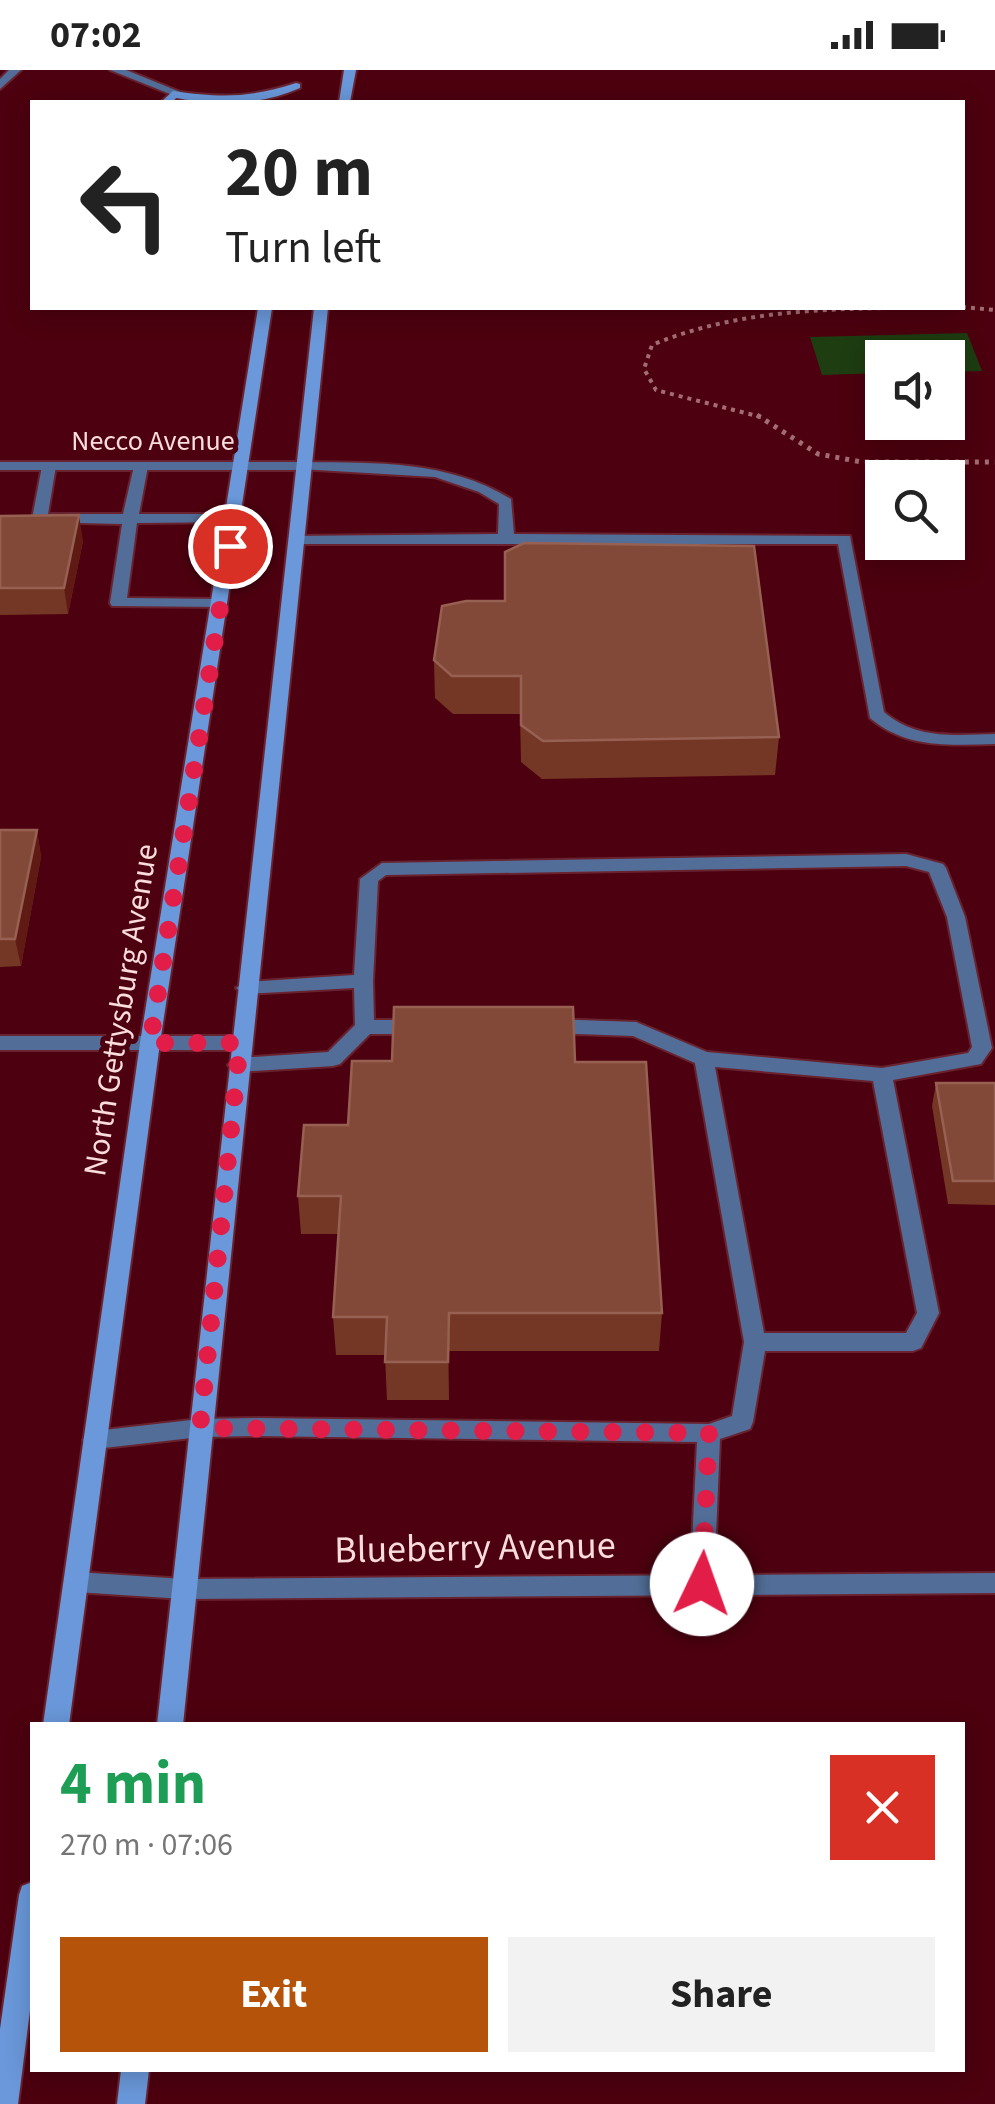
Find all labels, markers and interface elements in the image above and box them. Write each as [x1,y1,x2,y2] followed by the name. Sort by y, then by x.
[50,8,142,62] text: 07:02
[225,123,373,223] text: 20 m
[60,140,190,270] icon: left
[225,216,381,280] text: Turn left
[865,340,965,560] map controls
[865,340,965,440] button: sound
[71,421,235,461] street label: Necco Avenue
[865,460,965,560] button: search
[188,504,273,589] pin
[203,519,258,574] icon: arrive
[72,841,170,1179] street label: North Gettysburg Avenue
[334,1519,616,1577] street label: Blueberry Avenue
[650,1532,754,1636] position arrow
[60,1742,206,1827] text: 4 min
[830,1755,935,1860] button: close
[60,1822,233,1868] text: 270 m · 07:06
[60,1937,488,2052] button: Exit
[508,1937,935,2052] button: Share

